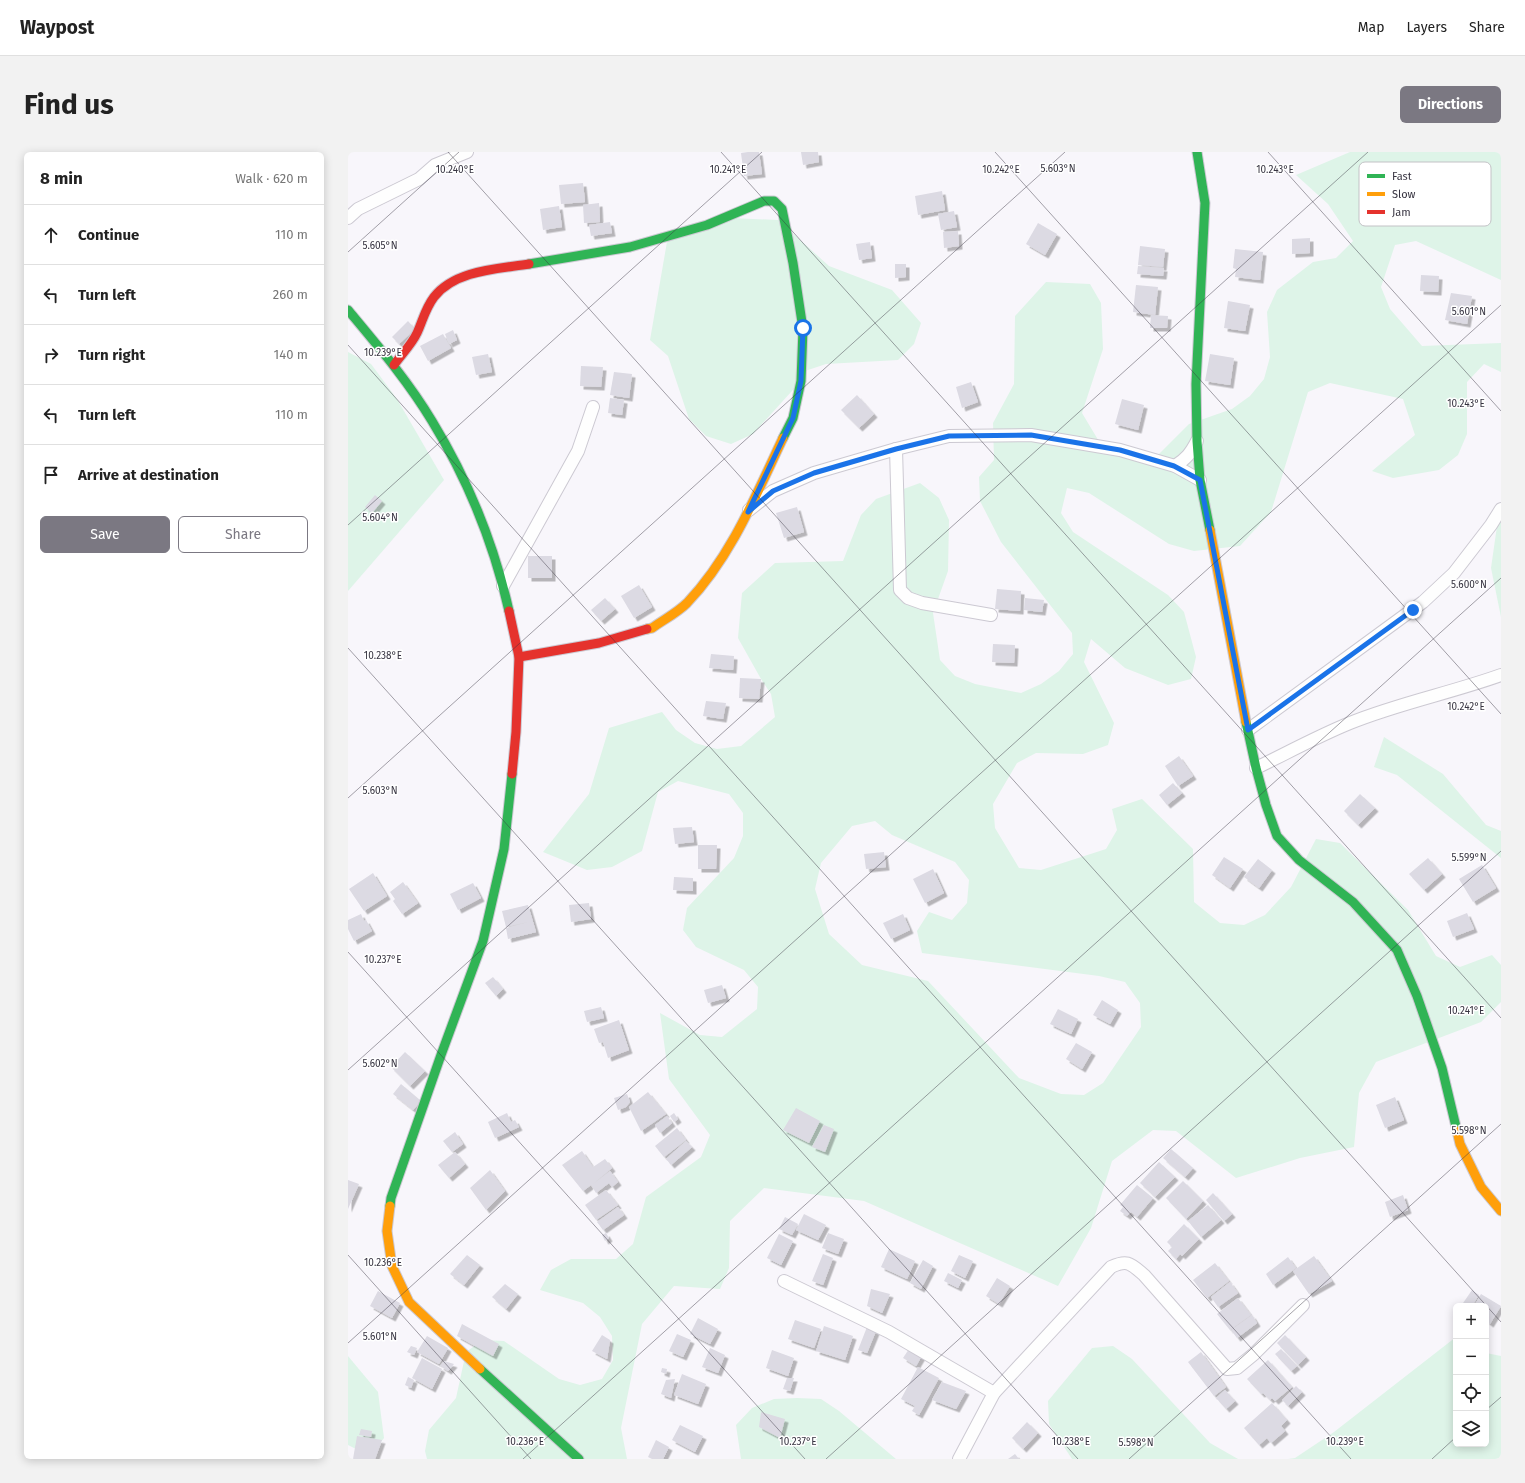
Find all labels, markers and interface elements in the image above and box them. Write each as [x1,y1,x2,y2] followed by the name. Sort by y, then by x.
[20,16,94,39] text: Waypost
[1358,19,1384,36] text: Map
[1406,19,1447,36] text: Layers
[1469,19,1505,36] text: Share
[1400,86,1501,123] button: Directions
[24,88,114,121] text: Find us
[1359,162,1491,226] legend
[1040,163,1076,175] text: 5.603°N
[436,164,474,176] text: 10.240°E
[710,164,746,176] text: 10.241°E
[982,164,1020,176] text: 10.242°E
[1256,164,1294,176] text: 10.243°E
[40,168,83,189] text: 8 min
[1392,170,1412,183] text: Fast
[235,171,308,186] text: Walk · 620 m
[1392,188,1416,201] text: Slow
[1392,206,1411,219] text: Jam
[40,224,62,246] icon: ahead
[78,226,139,244] text: Continue
[275,227,308,242] text: 110 m
[362,240,398,252] text: 5.605°N
[40,284,62,306] icon: left
[78,286,136,304] text: Turn left
[273,287,308,302] text: 260 m
[1452,306,1486,318] text: 5.601°N
[794,319,812,337] route start
[40,344,62,366] icon: right
[78,346,145,364] text: Turn right
[274,347,308,362] text: 140 m
[364,347,402,359] text: 10.239°E
[1447,398,1485,410] text: 10.243°E
[40,404,62,426] icon: left
[78,406,136,424] text: Turn left
[275,407,308,422] text: 110 m
[40,464,62,486] icon: arrive
[78,466,219,484] text: Arrive at destination
[362,512,398,524] text: 5.604°N
[40,516,170,553] button: Save
[178,516,308,553] button: Share
[1451,579,1487,591] text: 5.600°N
[1404,601,1422,619] route end
[364,650,402,662] text: 10.238°E
[1447,701,1485,713] text: 10.242°E
[362,785,398,797] text: 5.603°N
[1452,852,1486,864] text: 5.599°N
[364,954,402,966] text: 10.237°E
[1448,1005,1484,1017] text: 10.241°E
[362,1058,398,1070] text: 5.602°N
[1451,1125,1487,1137] text: 5.598°N
[364,1257,402,1269] text: 10.236°E
[1453,1303,1489,1447] map controls
[1453,1303,1489,1339] button: +
[363,1331,397,1343] text: 5.601°N
[1453,1339,1489,1375] button: −
[1453,1375,1489,1411] button: locate
[1453,1411,1489,1447] button: layers
[506,1436,544,1448] text: 10.236°E
[779,1436,817,1448] text: 10.237°E
[1052,1436,1090,1448] text: 10.238°E
[1326,1436,1364,1448] text: 10.239°E
[1118,1437,1154,1449] text: 5.598°N

